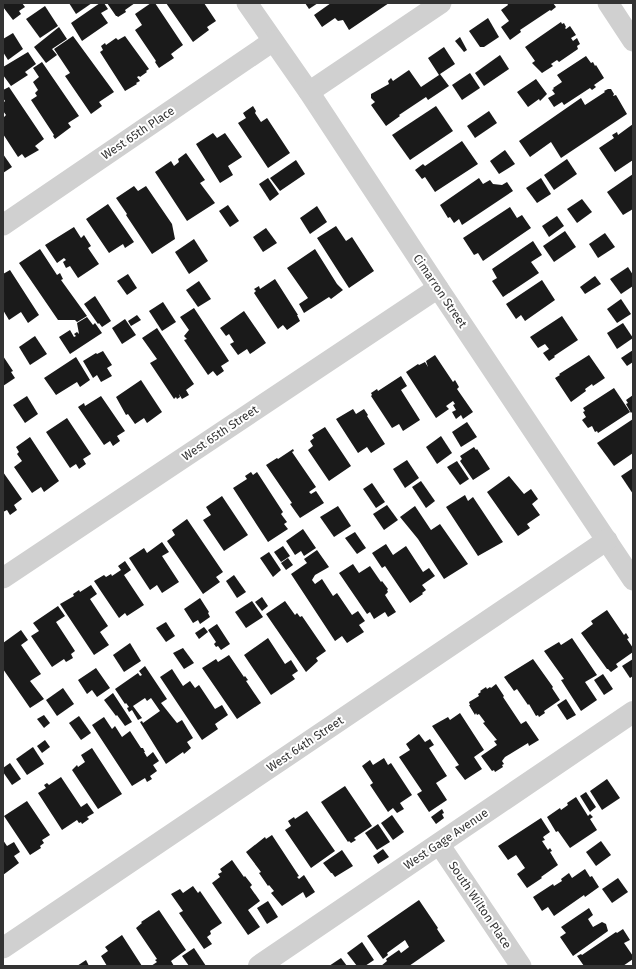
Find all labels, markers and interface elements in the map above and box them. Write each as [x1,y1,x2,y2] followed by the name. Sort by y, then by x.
[99,103,177,163] street label: West 65th Place
[410,252,470,331] street label: Cimarron Street
[179,402,261,464] street label: West 65th Street
[264,713,346,775] street label: West 64th Street
[401,806,491,872] street label: West Gage Avenue
[446,859,514,951] street label: South Wilton Place

